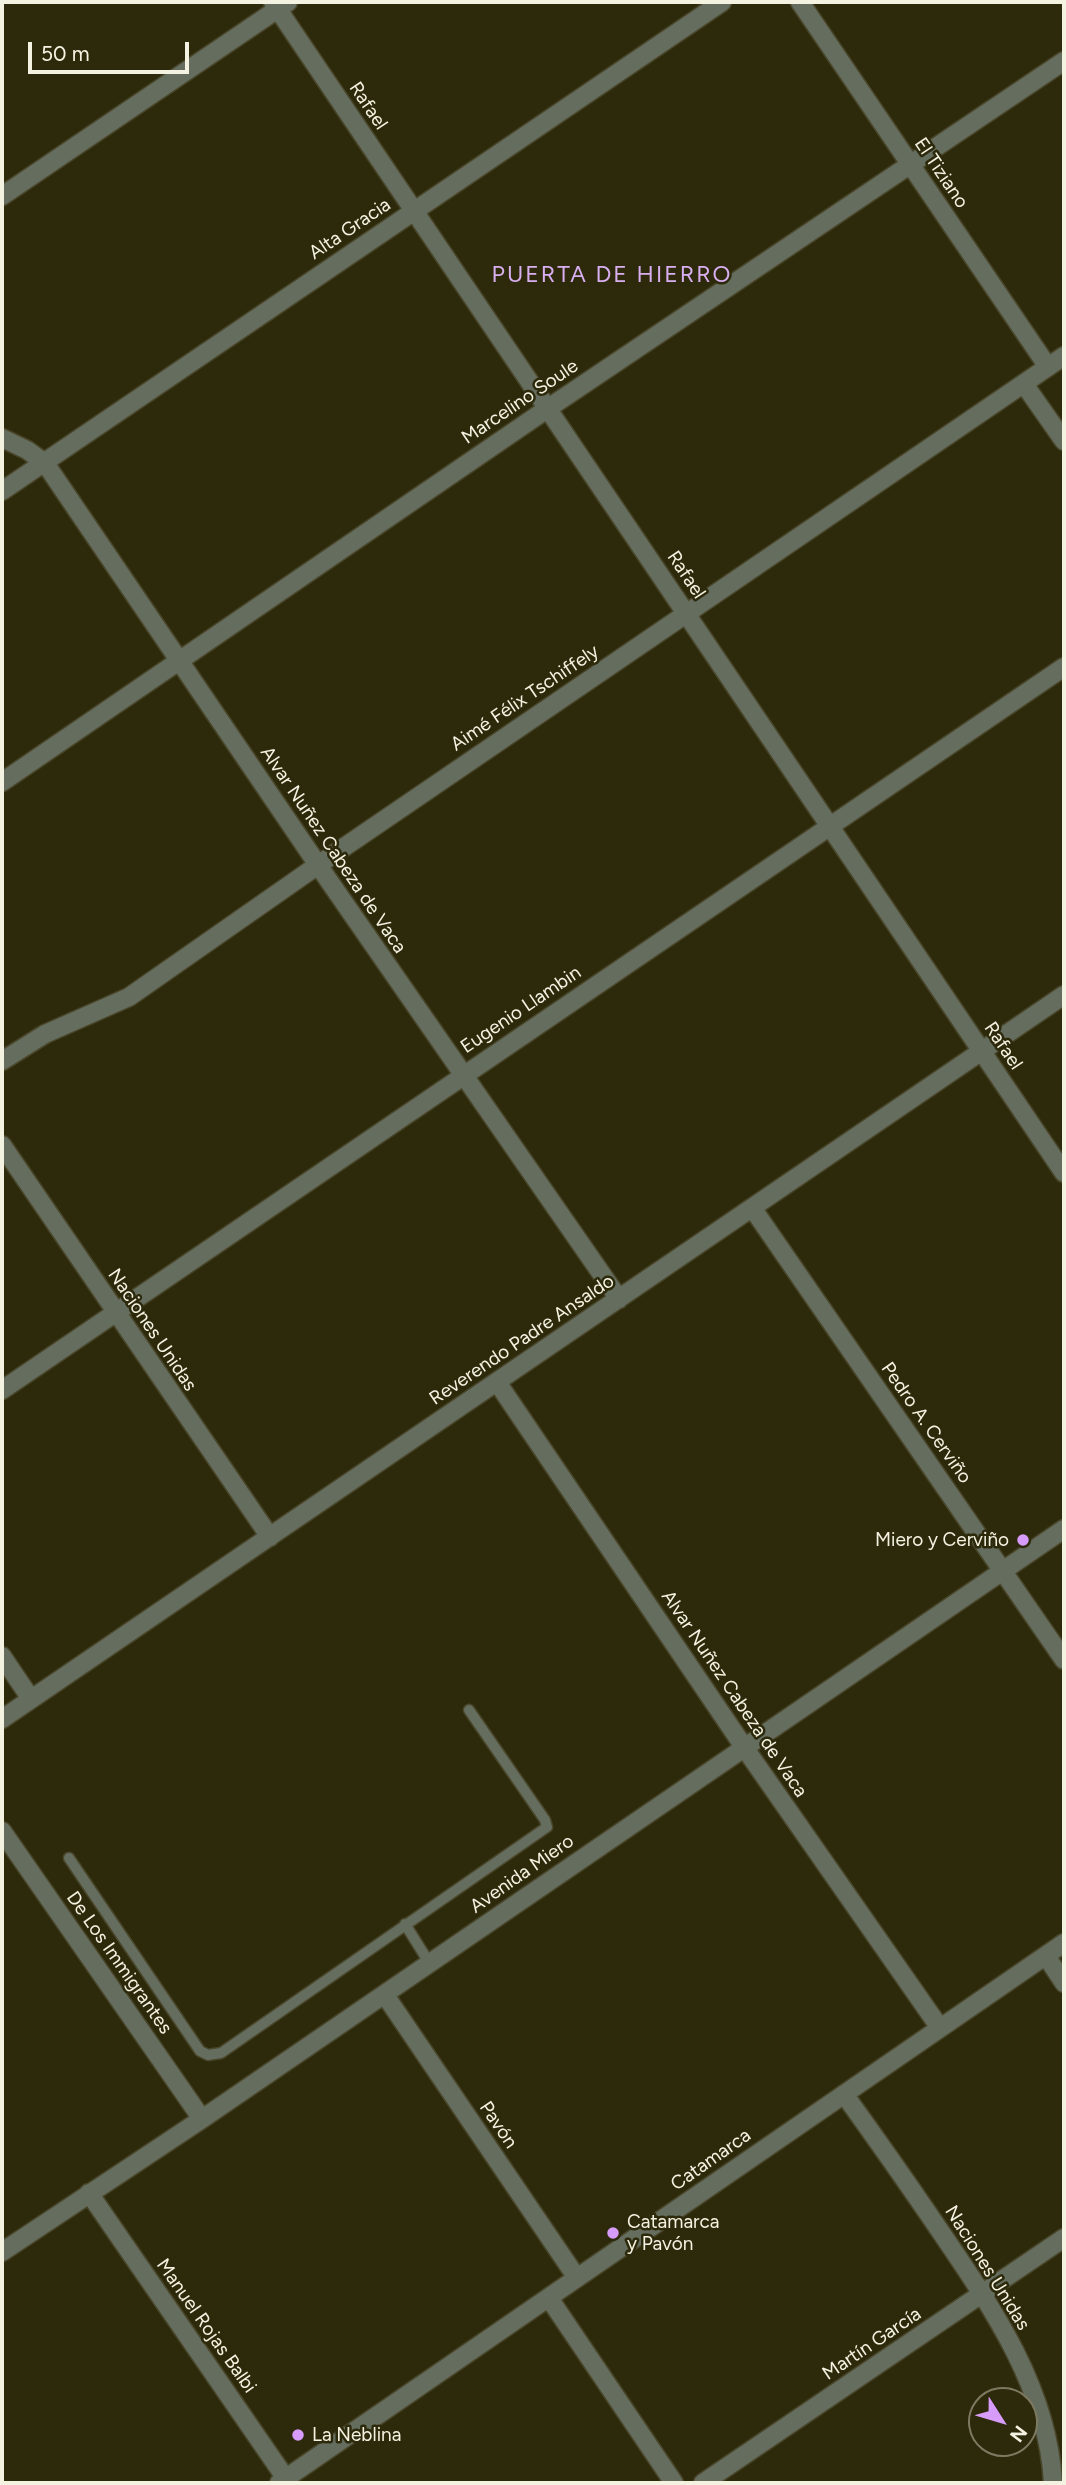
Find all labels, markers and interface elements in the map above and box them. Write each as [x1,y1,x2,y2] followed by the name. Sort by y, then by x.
[32,28,192,72] scale bar
[41,41,90,66] text: 50 m
[344,78,392,134] street label: Rafael
[909,133,973,213] street label: El Tiziano
[305,193,395,265] street label: Alta Gracia
[494,261,730,289] district label: PUERTA DE HIERRO
[457,355,583,449] street label: Marcelino Soule
[662,547,710,603] street label: Rafael
[447,640,603,756] street label: Aimé Félix Tschiffely
[255,742,411,958] street label: Alvar Nuñez Cabeza de Vaca
[457,961,585,1059] street label: Eugenio Llambin
[979,1018,1027,1074] street label: Rafael
[103,1264,201,1396] street label: Naciones Unidas
[425,1270,619,1410] street label: Reverendo Padre Ansaldo
[876,1358,976,1488] street label: Pedro A. Cerviño
[875,1529,1009,1551] place label: Miero y Cerviño
[1015,1532,1031,1548] marker: Miero y Cerviño
[656,1586,812,1802] street label: Alvar Nuñez Cabeza de Vaca
[466,1830,578,1918] street label: Avenida Miero
[61,1887,177,2039] street label: De Los Immigrantes
[474,2097,522,2153] street label: Pavón
[667,2124,755,2196] street label: Catamarca
[940,2201,1034,2335] street label: Naciones Unidas
[627,2211,719,2255] place label: Catamarca y Pavón
[605,2225,621,2241] marker: Catamarca y Pavón
[151,2255,261,2397] street label: Manuel Rojas Balbi
[818,2303,926,2385] street label: Martín García
[968,2387,1038,2457] north arrow
[1005,2421,1032,2447] text: N
[312,2424,401,2446] place label: La Neblina
[290,2427,306,2443] marker: La Neblina

